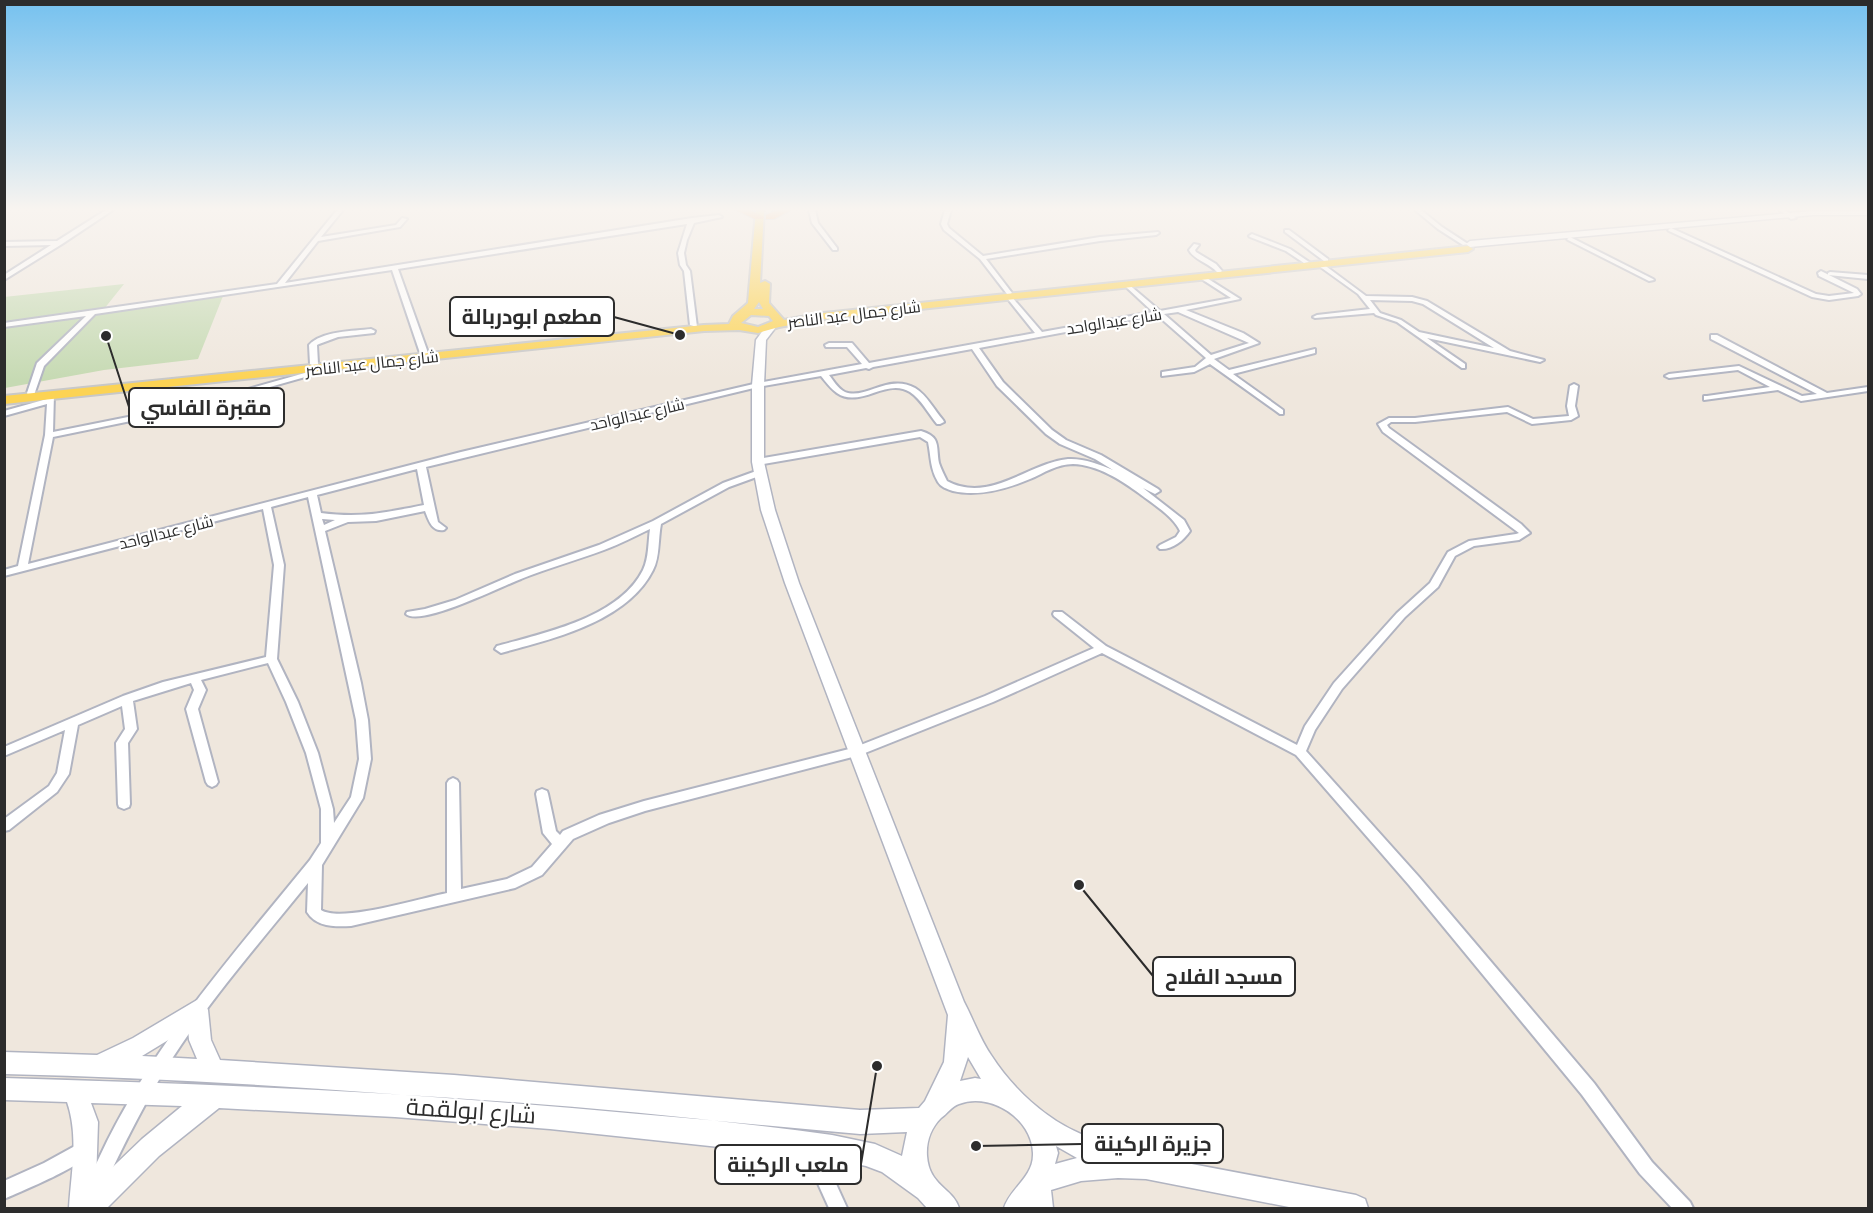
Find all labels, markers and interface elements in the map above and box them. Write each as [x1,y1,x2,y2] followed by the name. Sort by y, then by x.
[785,295,922,334] street label: شارع جمال عبد الناصر
[450,297,614,336] callout: مطعم ابودربالة
[462,302,602,331] text: مطعم ابودربالة
[1065,303,1164,340] street label: شارع عبدالواحد
[303,345,440,382] street label: شارع جمال عبد الناصر
[129,388,284,427] callout: مقبرة الفاسي
[587,392,687,437] street label: شارع عبدالواحد
[140,393,272,424] text: مقبرة الفاسي
[116,510,216,555] street label: شارع عبدالواحد
[1153,957,1295,996] callout: مسجد الفلاح
[1165,962,1283,991] text: مسجد الفلاح
[405,1089,537,1131] street label: شارع ابولقمة
[1082,1124,1223,1163] callout: جزيرة الركينة
[1094,1129,1212,1157] text: جزيرة الركينة
[715,1145,861,1184] callout: ملعب الركينة
[727,1150,849,1178] text: ملعب الركينة

